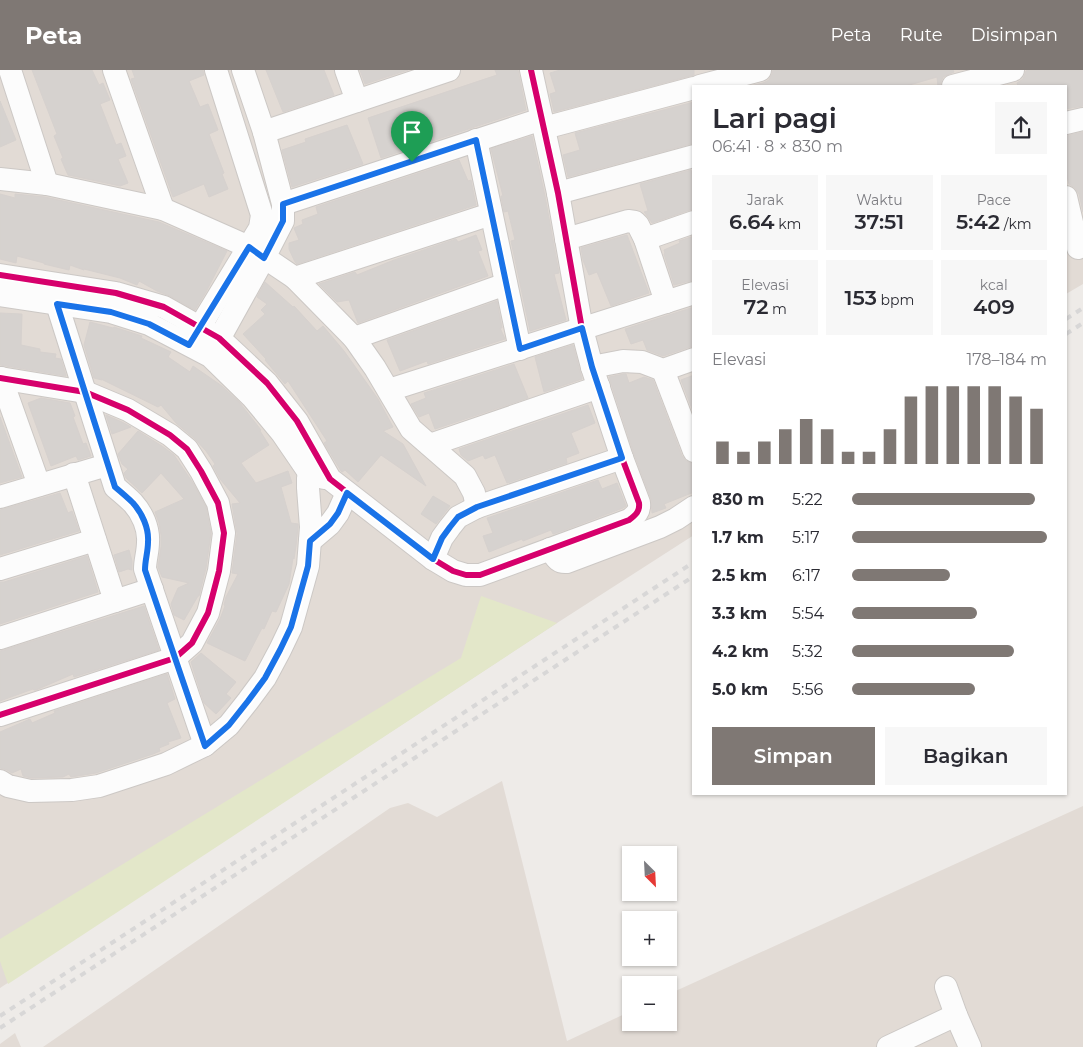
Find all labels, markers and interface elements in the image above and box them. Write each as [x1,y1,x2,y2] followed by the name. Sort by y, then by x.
[25,21,82,50] text: Peta
[831,24,872,46] text: Peta
[900,24,943,46] text: Rute
[971,24,1058,46] text: Disimpan
[712,101,837,135] text: Lari pagi
[995,102,1047,154] button: share
[391,111,433,162] pin
[398,118,426,146] icon: arrive
[712,137,843,156] text: 06:41 · 8 × 830 m
[747,191,784,209] text: Jarak
[856,191,903,209] text: Waktu
[977,191,1011,209] text: Pace
[729,209,775,234] text: 6.64
[855,209,904,234] text: 37:51
[956,209,1000,234] text: 5:42
[775,215,801,233] text: km
[1000,215,1032,233] text: /km
[741,276,789,294] text: Elevasi
[980,276,1008,294] text: kcal
[845,285,877,310] text: 153
[877,291,914,309] text: bpm
[743,294,768,319] text: 72
[973,294,1015,319] text: 409
[768,300,787,318] text: m
[712,350,766,369] text: Elevasi
[966,350,1047,369] text: 178–184 m
[712,490,764,509] text: 830 m
[792,490,823,509] text: 5:22
[712,528,764,547] text: 1.7 km
[792,528,820,547] text: 5:17
[712,566,767,585] text: 2.5 km
[792,566,820,585] text: 6:17
[712,604,767,623] text: 3.3 km
[792,604,824,623] text: 5:54
[712,642,769,661] text: 4.2 km
[792,642,822,661] text: 5:32
[712,680,768,699] text: 5.0 km
[792,680,823,699] text: 5:56
[712,727,875,785] button: Simpan
[885,727,1047,785] button: Bagikan
[622,846,678,901] north arrow
[622,846,677,1031] map controls
[622,911,677,966] button: +
[622,976,677,1031] button: −

